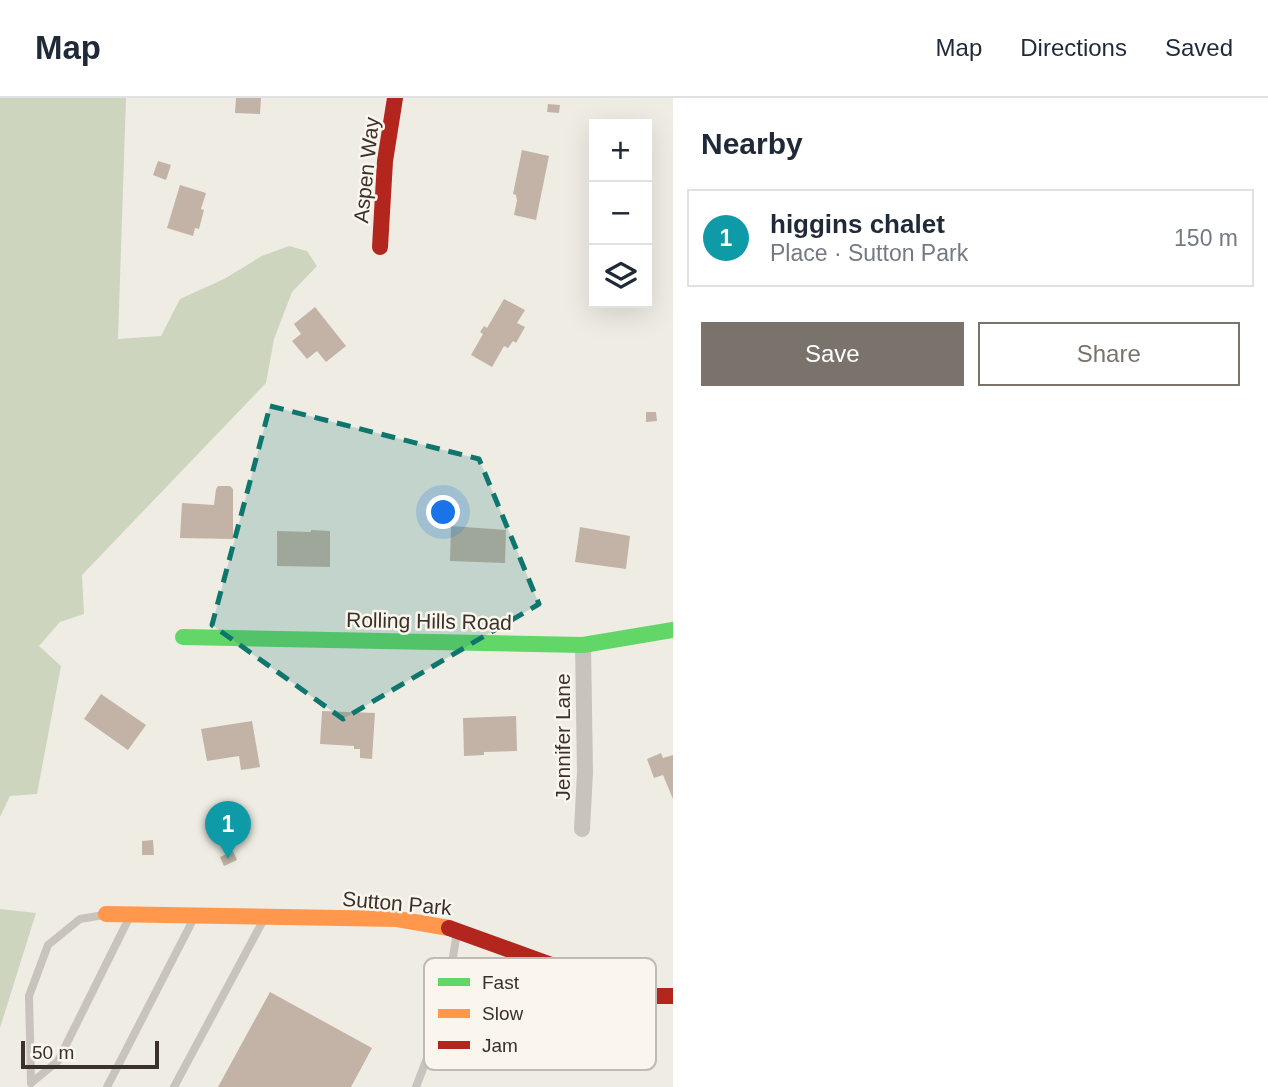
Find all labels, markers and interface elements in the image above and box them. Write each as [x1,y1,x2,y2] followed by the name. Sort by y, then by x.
[35,29,101,66] text: Map
[936,34,982,61] text: Map
[1020,34,1127,61] text: Directions
[1165,34,1233,61] text: Saved
[349,115,383,224] street label: Aspen Way
[589,119,652,308] map controls
[589,119,652,182] button: +
[701,127,803,160] text: Nearby
[589,182,652,245] button: −
[770,209,945,239] text: higgins chalet
[720,225,732,251] text: 1
[1174,225,1238,251] text: 150 m
[770,240,968,266] text: Place · Sutton Park
[589,245,652,308] button: layers
[701,322,964,386] button: Save
[978,322,1240,386] button: Share
[426,495,460,529] your location
[346,608,512,634] street label: Rolling Hills Road
[551,673,574,801] street label: Jennifer Lane
[205,801,251,859] pin: 1
[341,887,453,919] street label: Sutton Park
[424,958,656,1070] legend
[482,972,520,993] text: Fast
[482,1003,523,1024] text: Slow
[482,1035,518,1056] text: Jam
[21,1038,159,1070] scale bar
[32,1042,74,1063] text: 50 m

